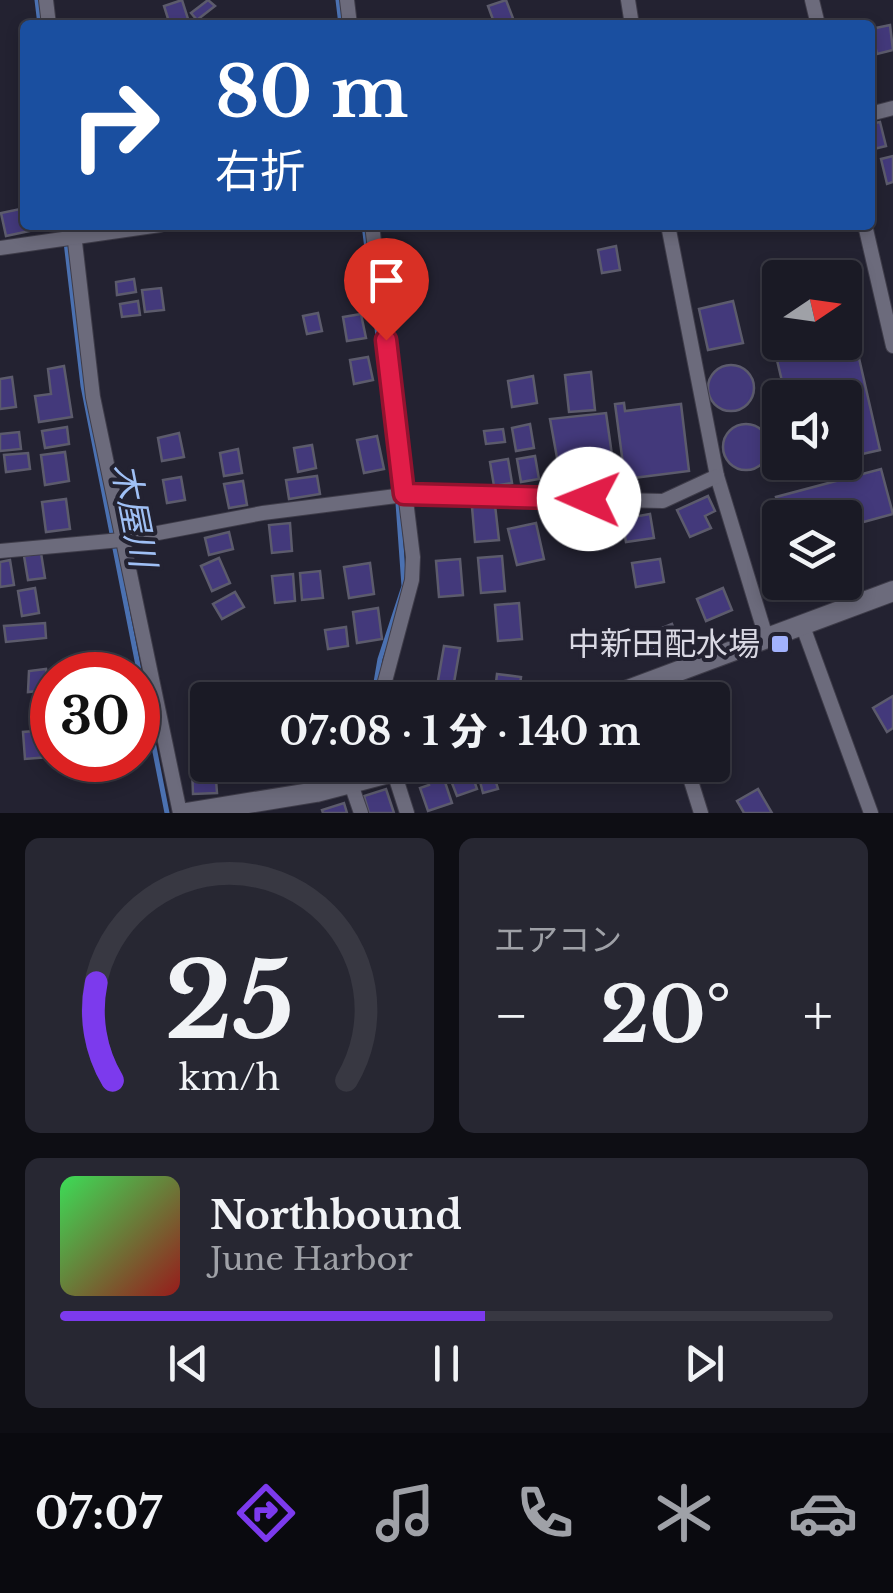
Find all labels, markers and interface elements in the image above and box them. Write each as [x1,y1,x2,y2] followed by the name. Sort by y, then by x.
[215,49,408,136] text: 80 m
[50,60,180,190] icon: right
[215,143,305,199] text: 右折
[344,238,429,341] pin
[359,253,414,308] icon: arrive
[762,260,862,360] north arrow
[762,260,862,600] map controls
[762,380,862,480] button: sound
[537,447,641,551] position arrow
[103,459,166,574] water label: 木屋川
[762,500,862,600] button: layers
[568,624,760,664] place label: 中新田配水場
[769,633,791,655] marker: 中新田配水場
[30,652,160,782] speed limit sign: 30
[279,708,641,755] text: 07:08 · 1 分 · 140 m
[494,920,622,960] text: エアコン
[165,937,294,1066] text: 25
[601,969,731,1062] text: 20°
[494,982,529,1050] text: −
[803,982,833,1050] text: +
[179,1055,280,1100] text: km/h
[210,1192,462,1239] text: Northbound
[210,1239,413,1279] text: June Harbor
[161,1336,216,1391] icon: previous
[419,1336,474,1391] icon: pause
[677,1336,732,1391] icon: next
[231,1478,301,1548] icon: directions
[370,1478,440,1548] icon: music
[510,1478,580,1548] icon: phone
[649,1478,719,1548] icon: climate
[788,1478,858,1548] icon: car
[35,1485,162,1541] text: 07:07

